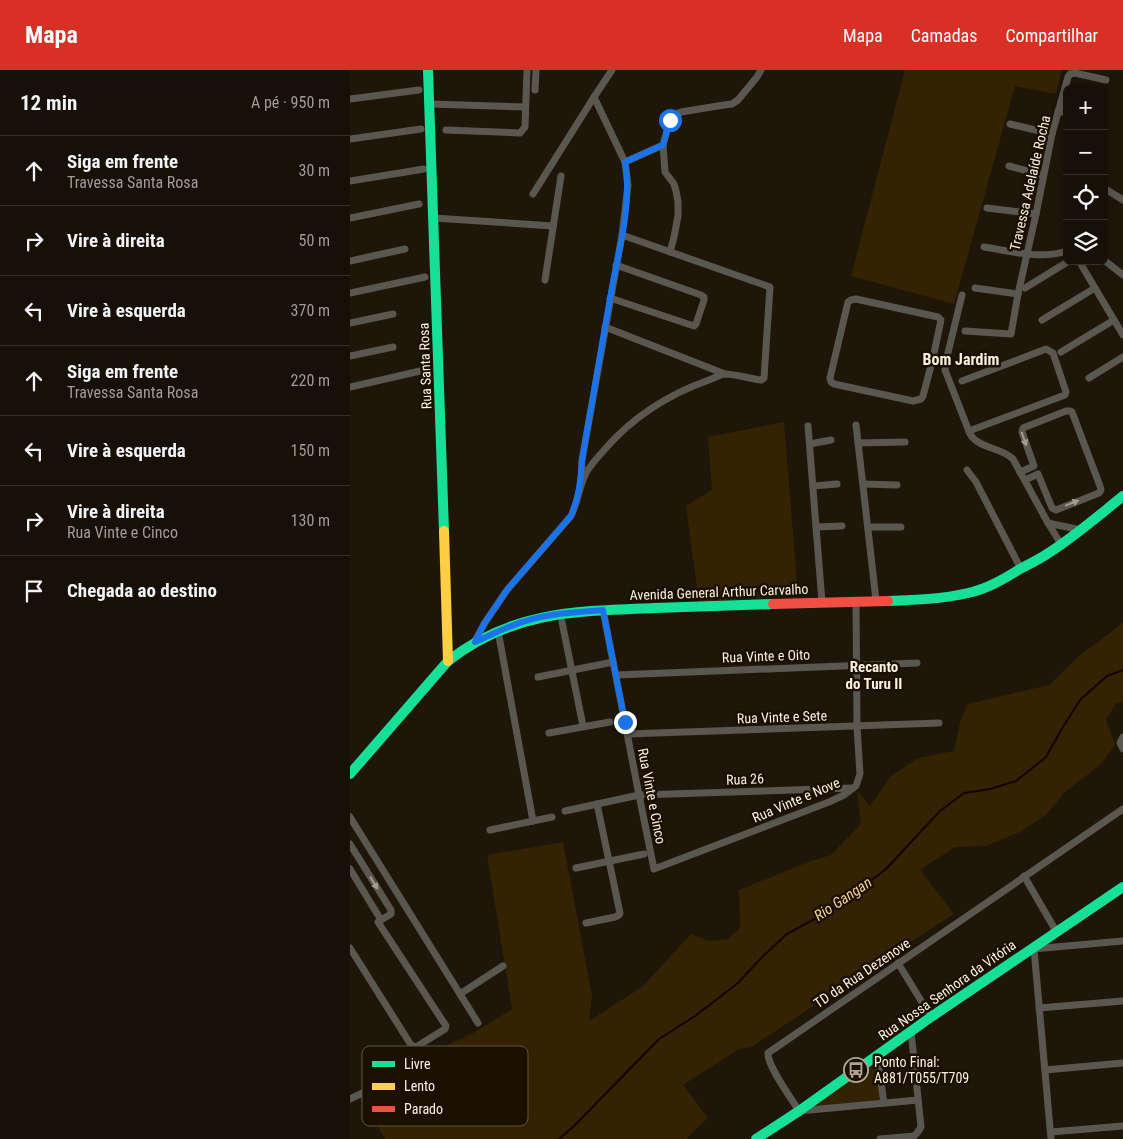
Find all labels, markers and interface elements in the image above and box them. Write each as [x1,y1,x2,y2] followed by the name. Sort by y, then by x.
[25,21,78,49] text: Mapa
[843,25,883,46] text: Mapa
[911,25,977,46] text: Camadas
[1005,25,1098,46] text: Compartilhar
[1063,85,1108,265] map controls
[1063,85,1108,130] button: +
[20,91,77,115] text: 12 min
[251,93,330,112] text: A pé · 950 m
[659,109,682,132] route start
[1007,114,1053,252] street label: Travessa Adelaíde Rocha
[1063,130,1108,175] button: −
[67,150,178,173] text: Siga em frente
[20,157,48,185] icon: ahead
[298,161,330,180] text: 30 m
[67,173,198,192] text: Travessa Santa Rosa
[1063,175,1108,220] button: locate
[1063,220,1108,265] button: layers
[20,227,48,255] icon: right
[67,229,165,252] text: Vire à direita
[298,231,330,250] text: 50 m
[20,297,48,325] icon: left
[67,299,186,322] text: Vire à esquerda
[291,301,330,320] text: 370 m
[415,323,435,409] street label: Rua Santa Rosa
[923,350,1000,369] district label: Bom Jardim
[67,360,178,383] text: Siga em frente
[20,367,48,395] icon: ahead
[291,371,330,390] text: 220 m
[67,383,198,402] text: Travessa Santa Rosa
[1021,432,1029,447] one-way arrow
[20,437,48,465] icon: left
[67,439,186,462] text: Vire à esquerda
[291,441,330,460] text: 150 m
[1065,499,1079,507] one-way arrow
[67,500,165,523] text: Vire à direita
[20,507,48,535] icon: right
[291,511,330,530] text: 130 m
[67,523,178,542] text: Rua Vinte e Cinco
[20,577,48,605] icon: arrive
[67,579,217,602] text: Chegada ao destino
[629,581,809,603] street label: Avenida General Arthur Carvalho
[722,646,810,666] street label: Rua Vinte e Oito
[846,658,902,693] district label: Recanto do Turu II
[737,707,828,727] street label: Rua Vinte e Sete
[614,711,637,734] route end
[635,747,669,845] street label: Rua Vinte e Cinco
[726,770,764,788] street label: Rua 26
[750,774,843,826] street label: Rua Vinte e Nove
[811,873,875,925] water label: Rio Gangan
[370,877,379,890] one-way arrow
[811,935,914,1011] street label: TD da Rua Dezenove
[875,936,1019,1044] street label: Rua Nossa Senhora da Vitória
[362,1046,528,1126] legend
[874,1054,969,1086] place label: Ponto Final: A881/T055/T709
[404,1056,431,1072] text: Livre
[843,1057,869,1083] bus stop icon: Ponto Final: A881/T055/T709
[404,1078,435,1094] text: Lento
[404,1101,443,1117] text: Parado

